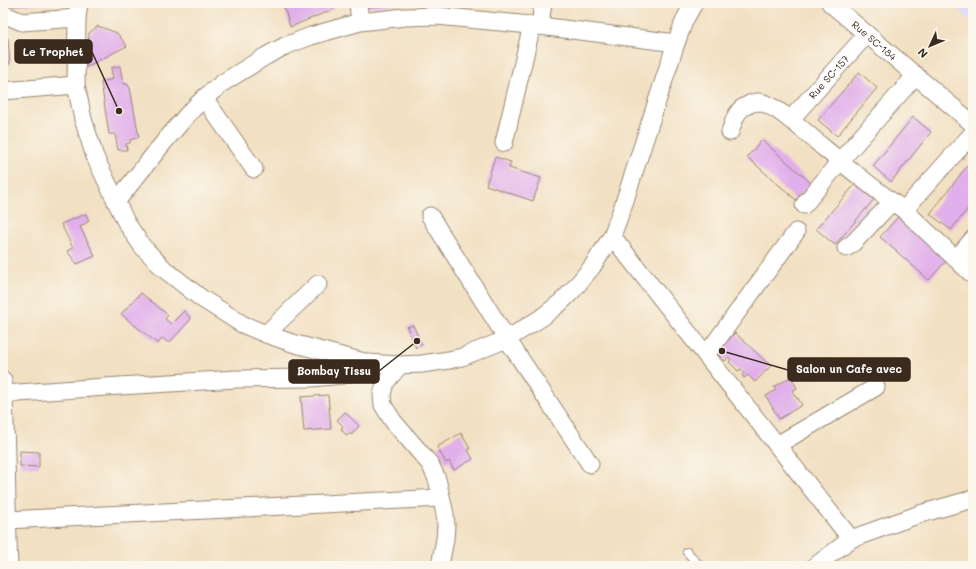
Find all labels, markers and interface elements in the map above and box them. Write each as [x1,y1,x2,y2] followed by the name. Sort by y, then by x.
[849,17,900,64] street label: Rue SC-184
[910,26,950,66] north arrow
[15,40,92,63] callout: Le Trophet
[23,44,83,59] text: Le Trophet
[914,45,931,62] text: N
[805,52,852,102] street label: Rue SC-157
[788,358,910,381] callout: Salon un Cafe avec
[289,360,379,383] callout: Bombay Tissu
[796,361,902,376] text: Salon un Cafe avec
[297,363,371,378] text: Bombay Tissu

